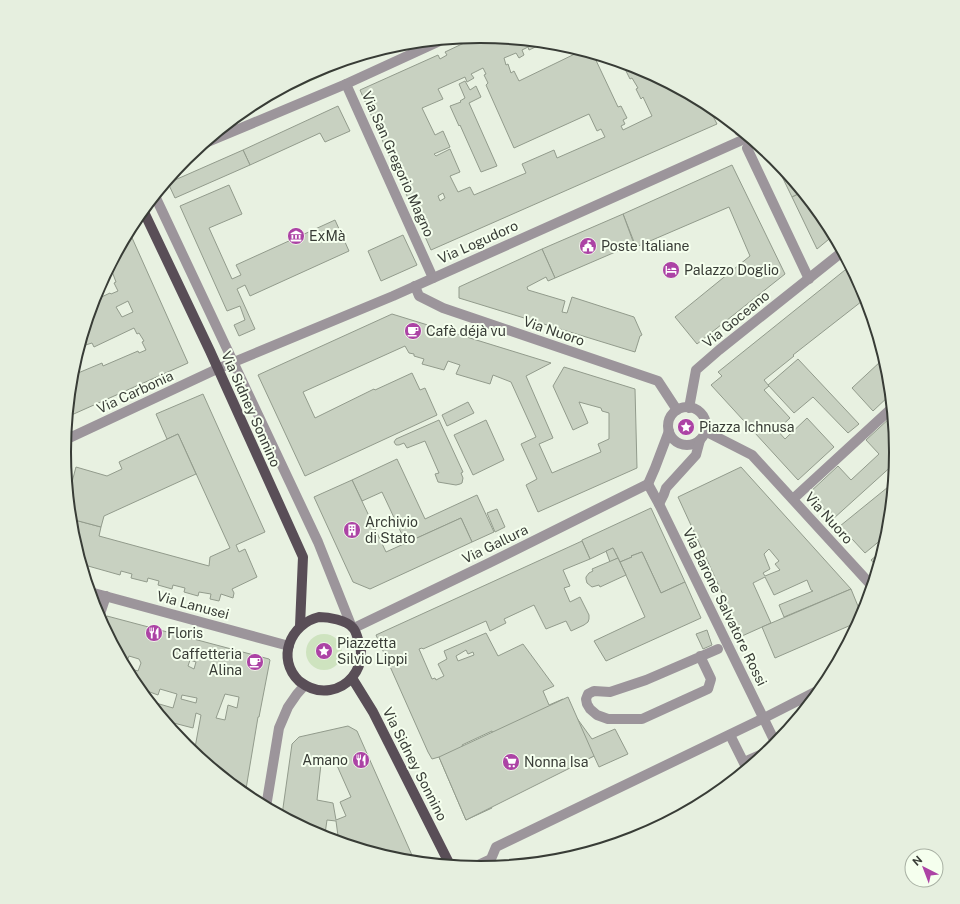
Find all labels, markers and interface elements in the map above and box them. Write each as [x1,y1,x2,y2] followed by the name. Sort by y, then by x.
[359,89,437,239] street label: Via San Gregorio Magno
[436,217,521,267] street label: Via Logudoro
[286,226,306,246] museum icon: ExMà
[309,228,346,244] place label: ExMà
[578,236,598,256] public building icon: Poste Italiane
[601,238,690,254] place label: Poste Italiane
[661,260,681,280] hotel icon: Palazzo Doglio
[684,262,779,278] place label: Palazzo Doglio
[699,287,773,351] street label: Via Goceano
[521,313,587,349] street label: Via Nuoro
[403,321,423,341] cafe icon: Cafè déjà vu
[426,323,506,339] place label: Cafè déjà vu
[218,349,284,469] street label: Via Sidney Sonnino
[94,367,176,417] street label: Via Carbonia
[676,417,696,437] place icon: Piazza Ichnusa
[699,419,794,435] place label: Piazza Ichnusa
[802,489,856,547] street label: Via Nuoro
[365,514,418,546] place label: Archivio di Stato
[342,520,362,540] building icon: Archivio di Stato
[459,521,531,567] street label: Via Gallura
[680,525,770,689] street label: Via Barone Salvatore Rossi
[155,588,231,622] street label: Via Lanusei
[144,623,164,643] restaurant icon: Floris
[167,625,203,641] place label: Floris
[337,635,407,667] place label: Piazzetta Silvio Lippi
[314,641,334,661] place icon: Piazzetta Silvio Lippi
[172,646,242,678] place label: Caffetteria Alina
[245,652,265,672] cafe icon: Caffetteria Alina
[379,705,451,823] street label: Via Sidney Sonnino
[351,750,371,770] restaurant icon: Amano
[302,752,348,768] place label: Amano
[501,752,521,772] supermarket icon: Nonna Isa
[524,754,588,770] place label: Nonna Isa
[904,848,944,888] north arrow
[910,853,925,868] text: N

